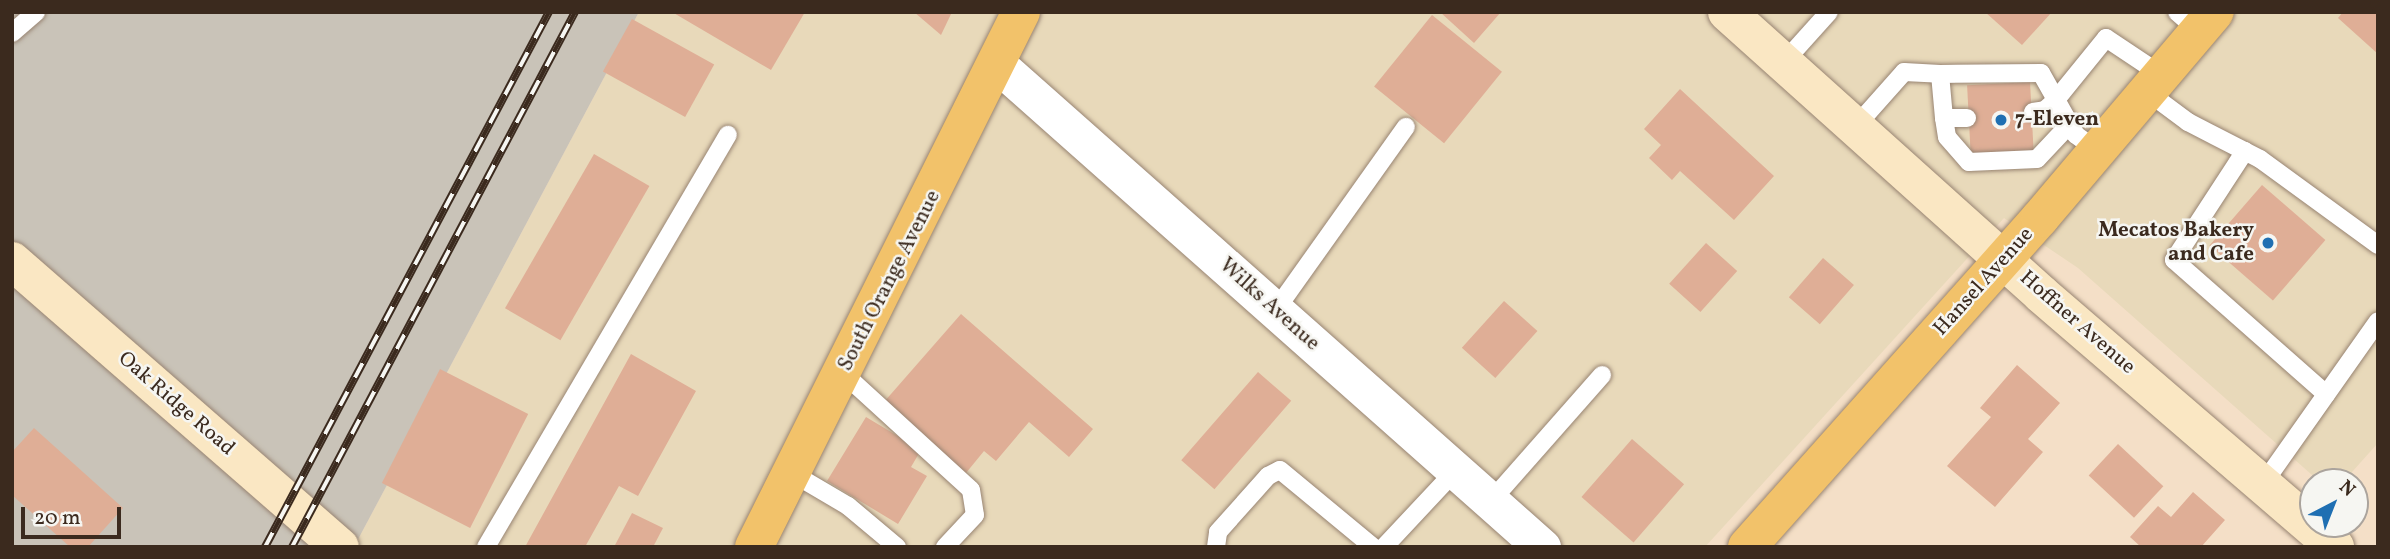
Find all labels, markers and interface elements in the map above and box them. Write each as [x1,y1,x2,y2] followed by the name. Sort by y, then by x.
[2015,107,2099,133] place label: 7-Eleven
[1993,112,2009,128] marker: 7-Eleven
[834,186,946,376] street label: South Orange Avenue
[2098,218,2254,268] place label: Mecatos Bakery and Cafe
[1929,223,2039,341] street label: Hansel Avenue
[2260,235,2276,251] marker: Mecatos Bakery and Cafe
[1214,253,1324,357] street label: Wilks Avenue
[2014,266,2140,380] street label: Hoffner Avenue
[113,347,239,461] street label: Oak Ridge Road
[2299,468,2369,538] north arrow
[2333,475,2361,503] text: N
[24,492,124,536] scale bar
[34,504,80,533] text: 20 m

